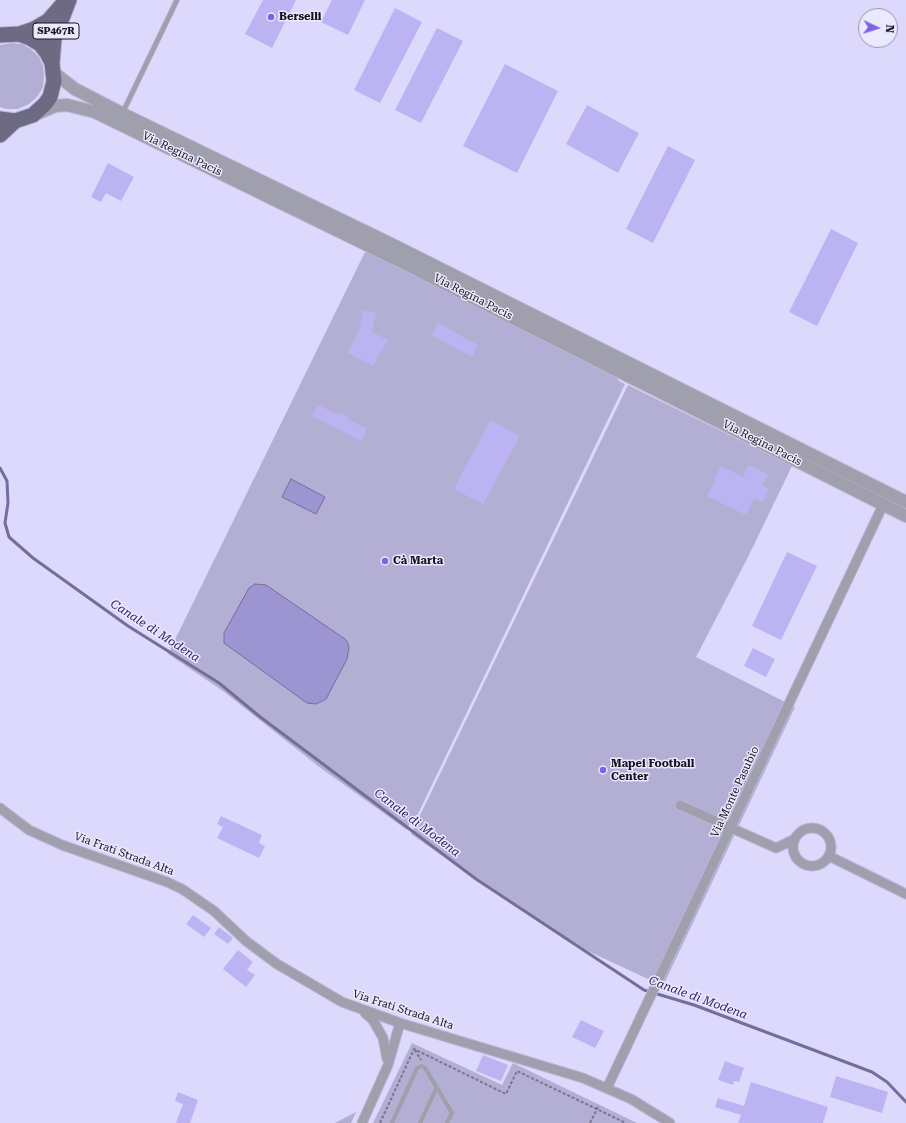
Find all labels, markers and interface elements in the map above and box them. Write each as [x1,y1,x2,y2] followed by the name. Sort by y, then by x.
[858,8,898,48] north arrow
[279,10,321,24] place label: Berselli
[266,12,276,22] marker: Berselli
[33,23,79,39] road number: SP467R
[883,24,896,33] text: N
[140,129,224,179] street label: Via Regina Pacis
[431,271,515,323] street label: Via Regina Pacis
[720,417,804,469] street label: Via Regina Pacis
[393,554,443,568] place label: Cà Marta
[380,556,390,566] marker: Cà Marta
[108,597,202,665] water label: Canale di Modena
[708,744,762,840] street label: Via Monte Pasubio
[611,757,694,783] place label: Mapei Football Center
[598,765,608,775] marker: Mapei Football Center
[371,786,463,860] water label: Canale di Modena
[72,830,176,878] street label: Via Frati Strada Alta
[647,974,749,1022] water label: Canale di Modena
[351,987,455,1033] street label: Via Frati Strada Alta

